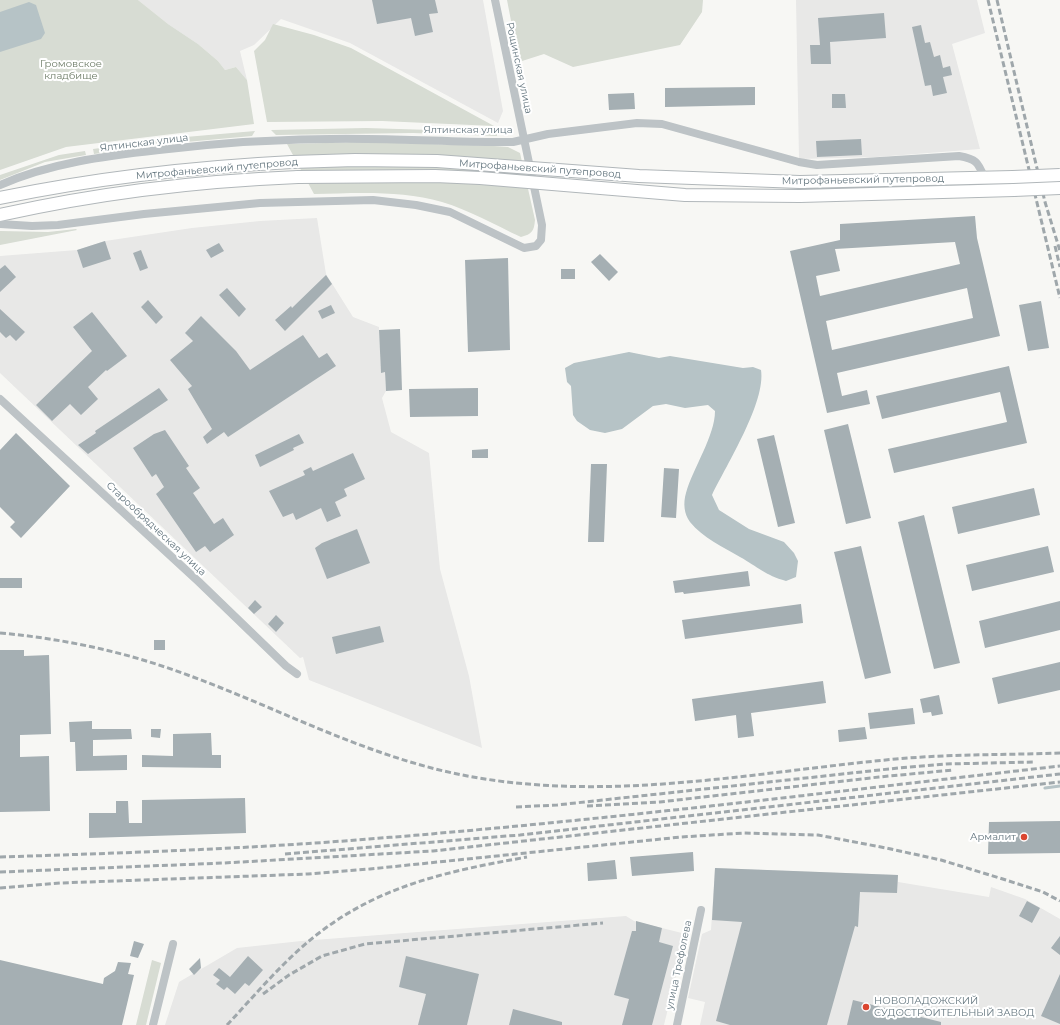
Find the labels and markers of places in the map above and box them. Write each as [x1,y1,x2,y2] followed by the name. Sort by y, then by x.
[970,831,1016,843] place label: Армалит
[1019,832,1029,842] marker: Армалит
[874,995,1034,1018] place label: НОВОЛАДОЖСКИЙ СУДОСТРОИТЕЛЬНЫЙ ЗАВОД
[861,1002,871,1012] marker: НОВОЛАДОЖСКИЙ СУДОСТРОИТЕЛЬНЫЙ ЗАВОД

